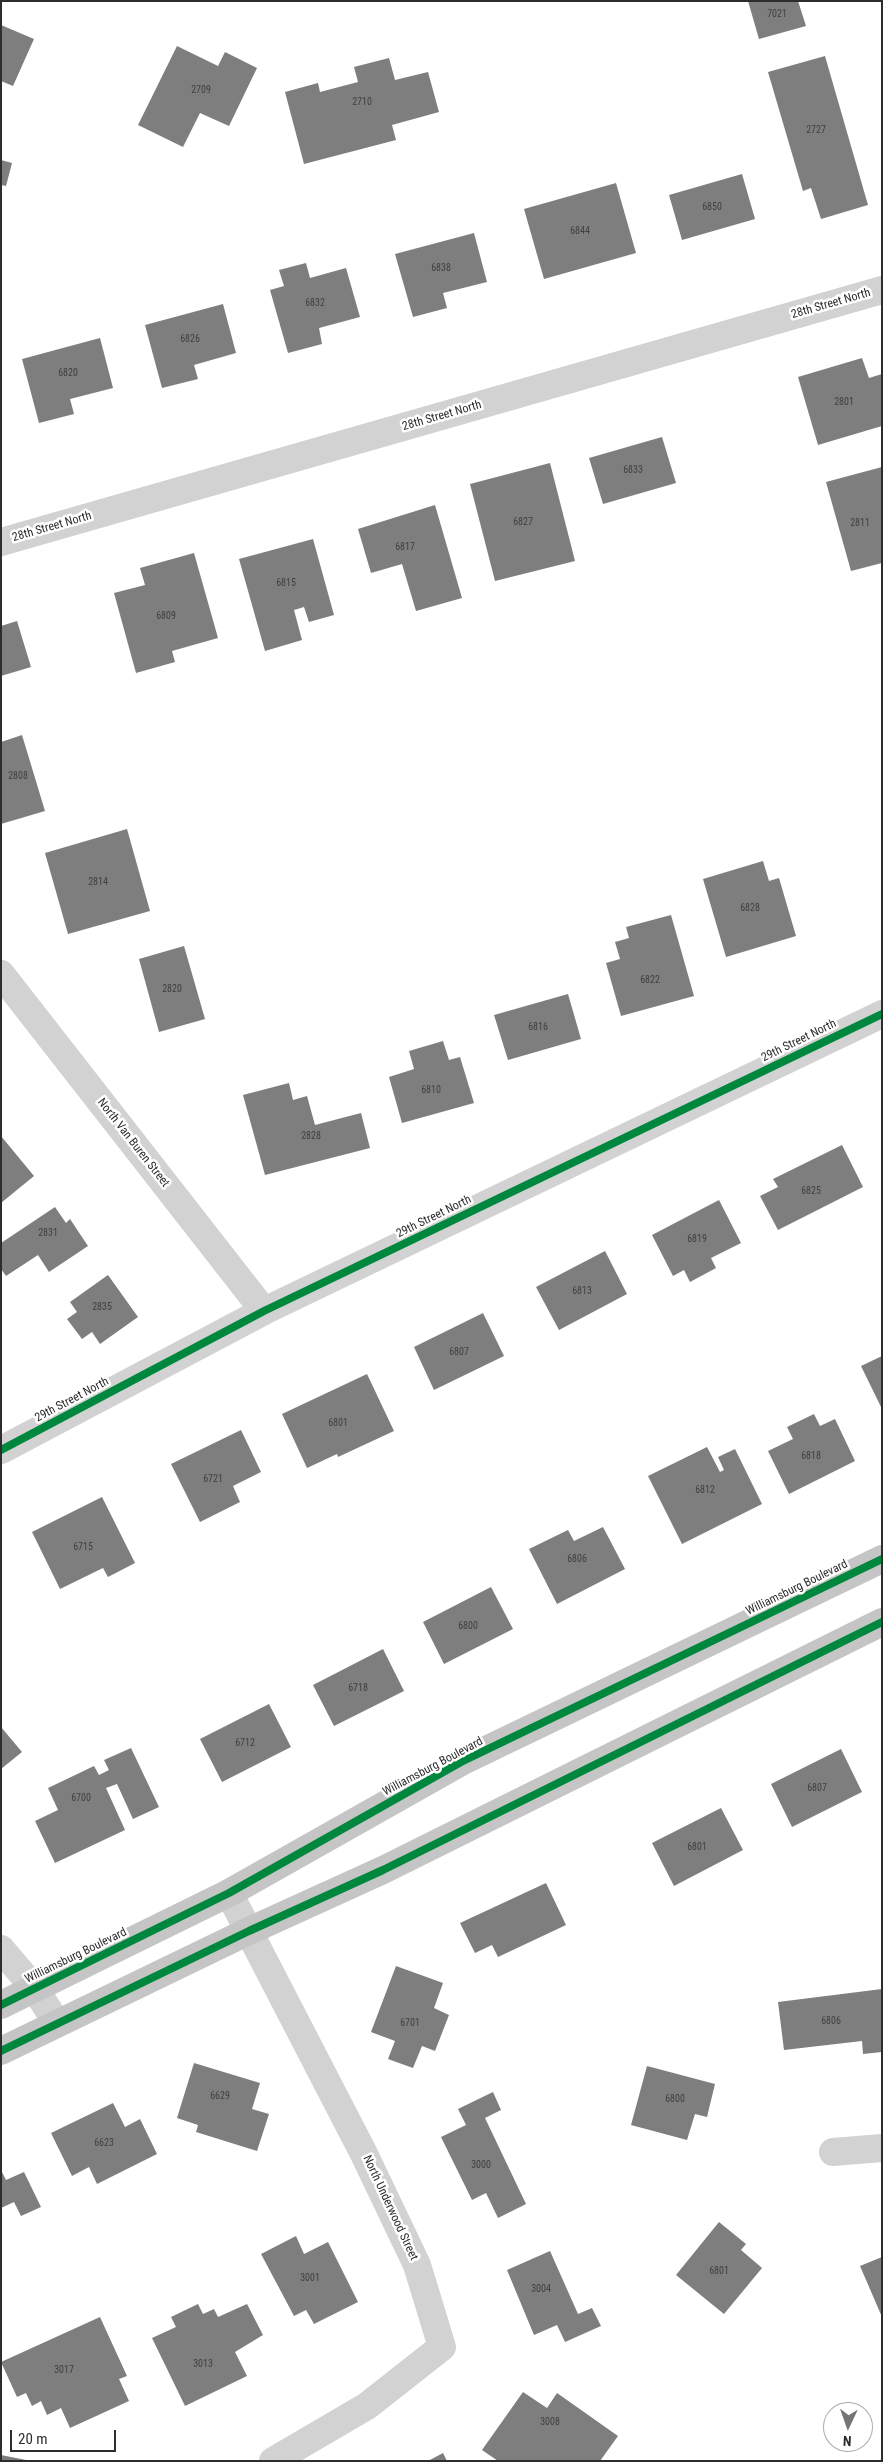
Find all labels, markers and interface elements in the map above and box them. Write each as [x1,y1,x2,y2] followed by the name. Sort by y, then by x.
[767,8,787,20] house number: 7021
[191,84,211,96] house number: 2709
[352,96,372,108] house number: 2710
[806,124,826,136] house number: 2727
[702,201,722,213] house number: 6850
[570,225,590,237] house number: 6844
[431,262,451,274] house number: 6838
[790,286,872,322] street label: 28th Street North
[305,297,325,309] house number: 6832
[180,333,200,345] house number: 6826
[58,367,78,379] house number: 6820
[834,396,854,408] house number: 2801
[401,398,483,434] street label: 28th Street North
[623,464,643,476] house number: 6833
[11,509,93,545] street label: 28th Street North
[513,516,533,528] house number: 6827
[850,517,870,529] house number: 2811
[395,541,415,553] house number: 6817
[276,577,296,589] house number: 6815
[156,610,176,622] house number: 6809
[8,770,28,782] house number: 2808
[88,876,108,888] house number: 2814
[740,902,760,914] house number: 6828
[640,974,660,986] house number: 6822
[162,983,182,995] house number: 2820
[759,1017,839,1065] street label: 29th Street North
[528,1021,548,1033] house number: 6816
[421,1084,441,1096] house number: 6810
[94,1096,172,1190] street label: North Van Buren Street
[301,1130,321,1142] house number: 2828
[801,1185,821,1197] house number: 6825
[394,1193,474,1241] street label: 29th Street North
[38,1227,58,1239] house number: 2831
[687,1233,707,1245] house number: 6819
[572,1285,592,1297] house number: 6813
[92,1301,112,1313] house number: 2835
[449,1346,469,1358] house number: 6807
[33,1374,111,1426] street label: 29th Street North
[328,1417,348,1429] house number: 6801
[801,1450,821,1462] house number: 6818
[203,1473,223,1485] house number: 6721
[695,1484,715,1496] house number: 6812
[73,1541,93,1553] house number: 6715
[567,1553,587,1565] house number: 6806
[744,1557,850,1619] street label: Williamsburg Boulevard
[458,1620,478,1632] house number: 6800
[348,1682,368,1694] house number: 6718
[380,1735,486,1799] street label: Williamsburg Boulevard
[235,1737,255,1749] house number: 6712
[807,1782,827,1794] house number: 6807
[71,1792,91,1804] house number: 6700
[687,1841,707,1853] house number: 6801
[23,1925,129,1987] street label: Williamsburg Boulevard
[821,2015,841,2027] house number: 6806
[400,2017,420,2029] house number: 6701
[210,2090,230,2102] house number: 6629
[665,2093,685,2105] house number: 6800
[94,2137,114,2149] house number: 6623
[359,2153,421,2263] street label: North Underwood Street
[471,2159,491,2171] house number: 3000
[709,2265,729,2277] house number: 6801
[300,2272,320,2284] house number: 3001
[531,2283,551,2295] house number: 3004
[193,2358,213,2370] house number: 3013
[54,2364,74,2376] house number: 3017
[823,2402,873,2452] north arrow
[540,2416,560,2428] house number: 3008
[12,2420,119,2452] scale bar
[18,2430,48,2448] text: 20 m
[843,2433,852,2449] text: N

